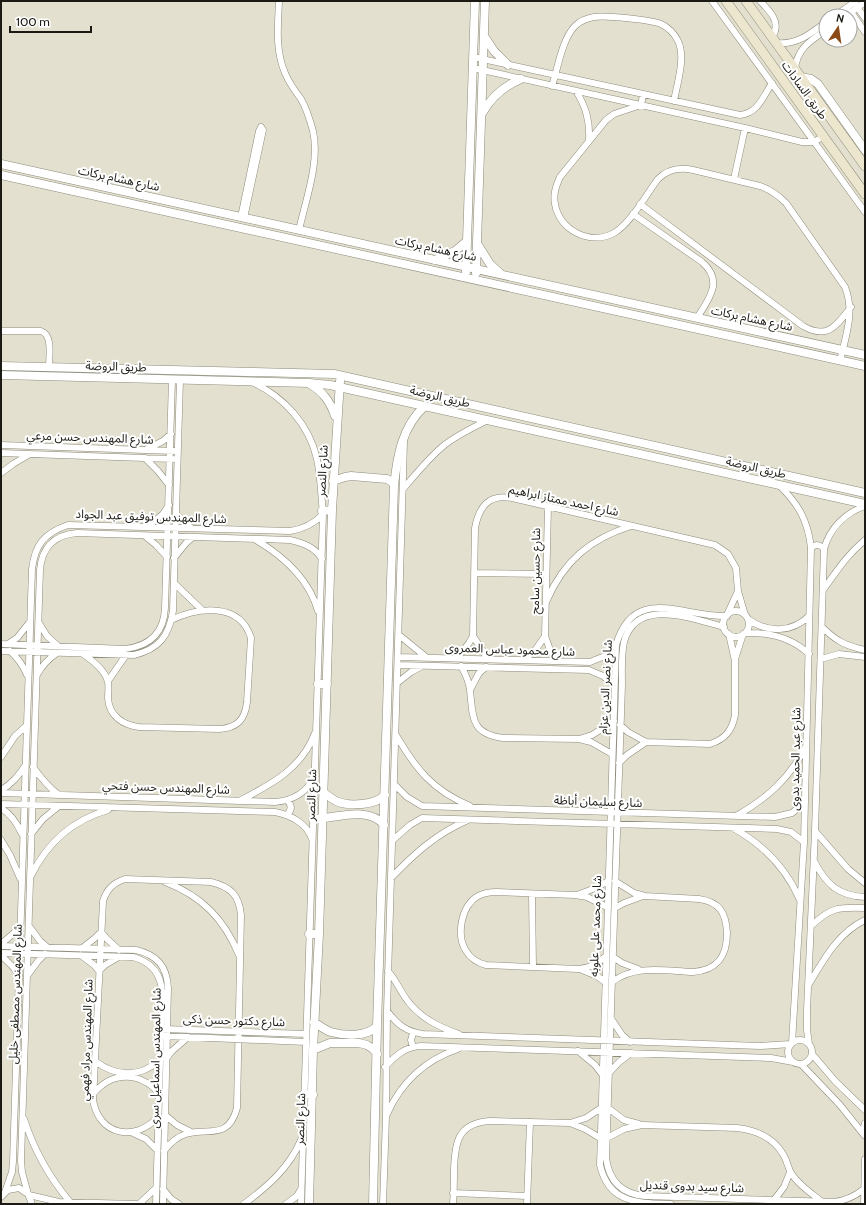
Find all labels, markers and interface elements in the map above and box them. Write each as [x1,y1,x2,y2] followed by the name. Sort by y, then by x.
[10,8,91,34] scale bar
[818,8,858,48] north arrow
[835,11,846,26] text: N
[16,14,50,29] text: 100 m
[778,58,831,123] street label: طريق السادات
[76,162,161,196] street label: شارع هشام بركات
[393,232,478,266] street label: شارع هشام بركات
[709,302,794,336] street label: شارع هشام بركات
[85,357,147,376] street label: طريق الروضة
[408,382,472,411] street label: طريق الروضة
[26,427,154,449] street label: شارع المهندس حسن مرعي
[313,444,333,499] street label: شارع النصر
[724,453,788,482] street label: طريق الروضة
[507,481,620,521] street label: شارع احمد ممتاز ابراهيم
[75,506,227,528] street label: شارع المهندس توفيق عبد الجواد
[527,528,545,614] street label: شارع حسين سامح
[445,639,575,661] street label: شارع محمود عباس العمروى
[595,639,617,735] street label: شارع نصر الدين عزام
[787,707,805,811] street label: شارع عبد الحميد بدوى
[303,769,321,822] street label: شارع النصر
[102,777,230,800] street label: شارع المهندس حسن فتحي
[553,792,642,812] street label: شارع سليمان أباظة
[586,875,606,977] street label: شارع محمد على علوبه
[5,924,27,1064] street label: شارع المهندس مصطفى خليل
[76,979,98,1101] street label: شارع المهندس مراد فهمي
[146,988,166,1129] street label: شارع المهندس اسماعيل سرى
[183,1011,285,1031] street label: شارع دكتور حسن ذكى
[292,1093,310,1146] street label: شارع النصر
[640,1177,744,1197] street label: شارع سيد بدوى قنديل

